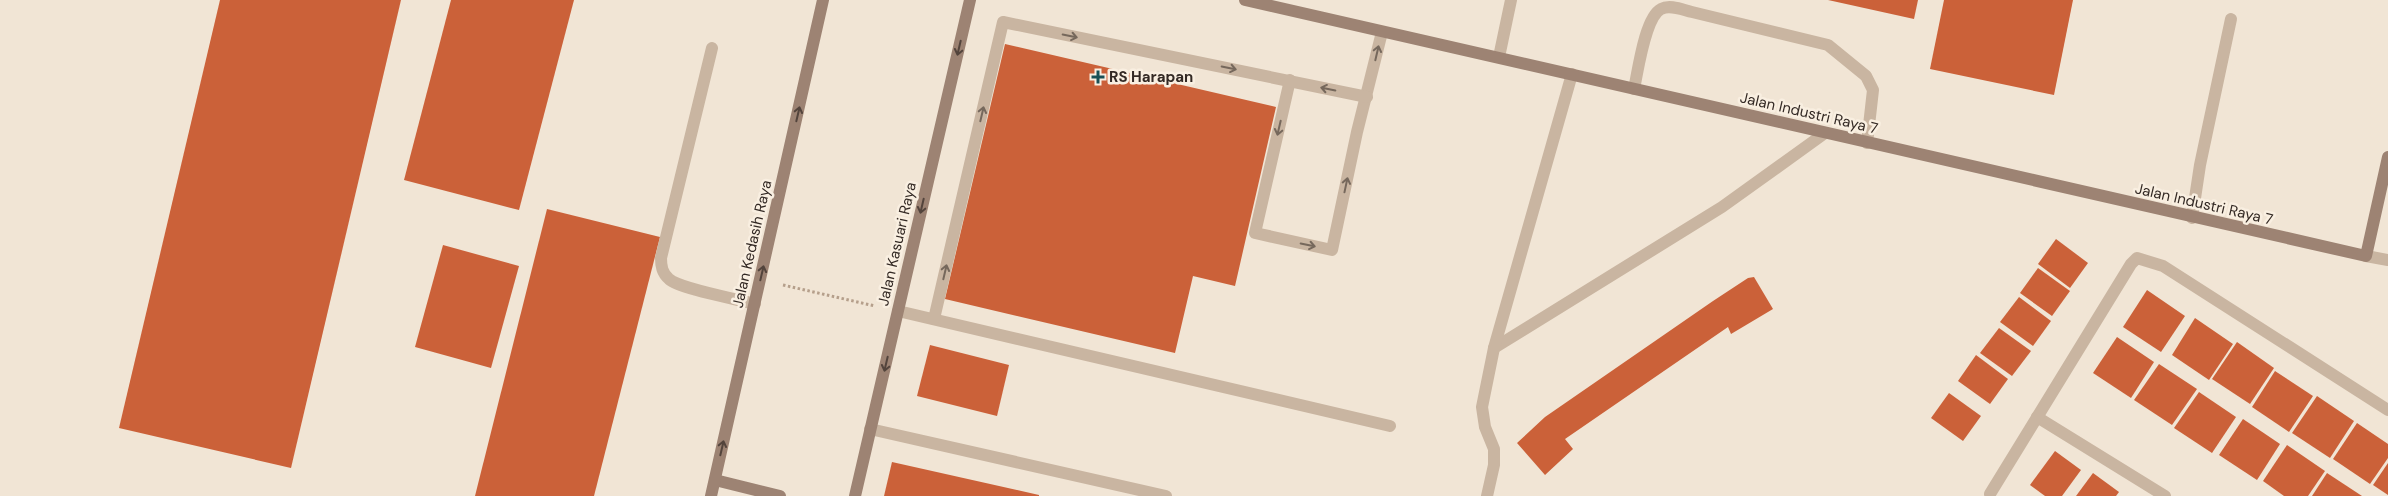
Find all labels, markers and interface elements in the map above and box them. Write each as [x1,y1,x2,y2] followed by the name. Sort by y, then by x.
[1062,32,1078,41] one-way arrow
[954,39,963,55] one-way arrow
[1373,46,1382,62] one-way arrow
[1221,64,1237,73] one-way arrow
[1109,67,1193,87] place label: RS Harapan
[1091,70,1105,84] marker: RS Harapan
[1321,83,1337,93] one-way arrow
[1738,87,1880,139] street label: Jalan Industri Raya 7
[978,106,987,122] one-way arrow
[794,107,803,123] one-way arrow
[1274,120,1283,136] one-way arrow
[728,178,776,310] street label: Jalan Kedasih Raya
[1341,178,1351,194] one-way arrow
[2133,178,2275,230] street label: Jalan Industri Raya 7
[873,180,921,308] street label: Jalan Kasuari Raya
[917,197,926,213] one-way arrow
[1300,241,1316,250] one-way arrow
[941,264,950,280] one-way arrow
[758,265,767,281] one-way arrow
[881,356,890,372] one-way arrow
[718,441,727,457] one-way arrow

